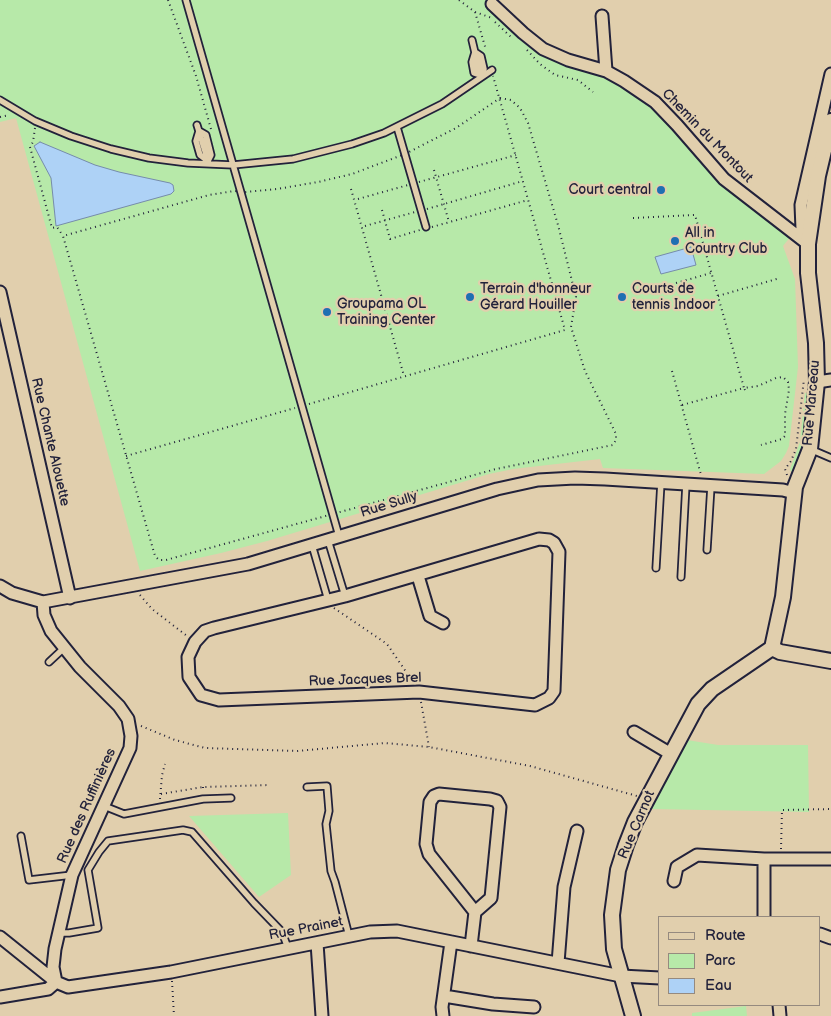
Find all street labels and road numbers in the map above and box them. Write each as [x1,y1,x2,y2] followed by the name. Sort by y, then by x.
[658,86,756,186] street label: Chemin du Montout
[800,359,824,447] street label: Rue Marceau
[27,376,73,508] street label: Rue Chante Alouette
[358,488,420,522] street label: Rue Sully
[308,670,422,690] street label: Rue Jacques Brel
[54,746,120,866] street label: Rue des Ruffinières
[615,788,659,862] street label: Rue Carnot
[268,914,344,944] street label: Rue Prainet

